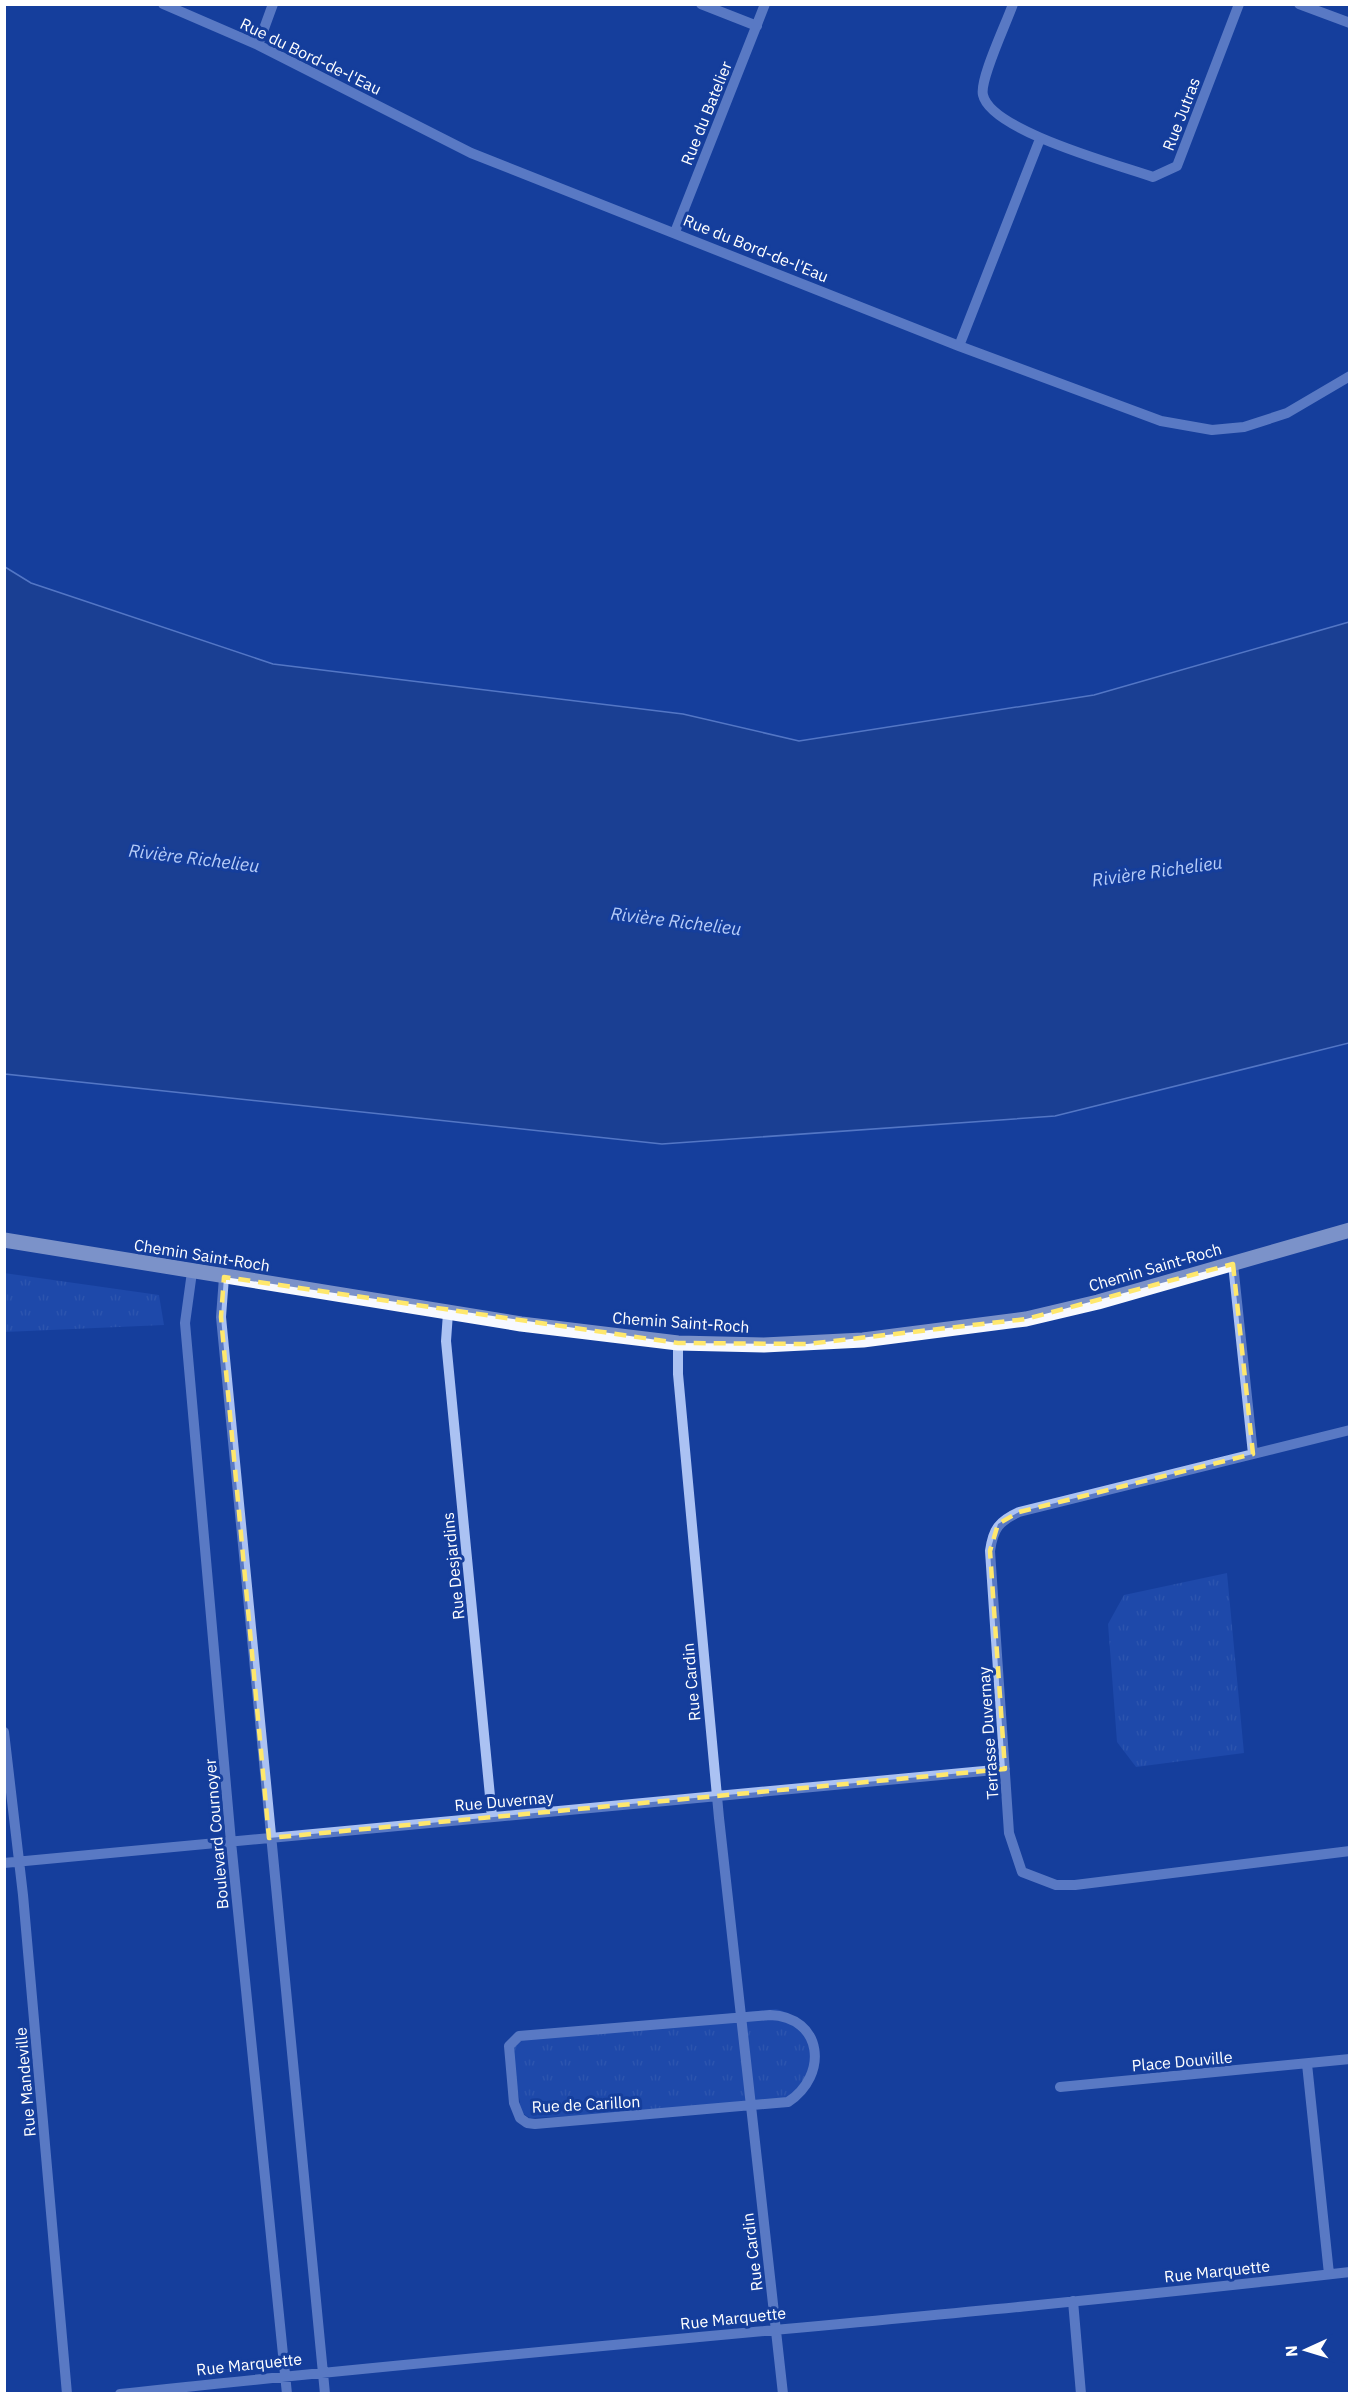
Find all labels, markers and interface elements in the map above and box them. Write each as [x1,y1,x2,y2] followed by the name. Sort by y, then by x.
[237,13,385,99] street label: Rue du Bord-de-l'Eau
[676,58,736,168] street label: Rue du Batelier
[1158,75,1204,153] street label: Rue Jutras
[680,210,832,286] street label: Rue du Bord-de-l'Eau
[127,839,261,877] water label: Rivière Richelieu
[1090,850,1224,892] water label: Rivière Richelieu
[609,902,743,940] water label: Rivière Richelieu
[133,1234,271,1276] street label: Chemin Saint-Roch
[1086,1238,1224,1296] street label: Chemin Saint-Roch
[612,1307,750,1337] street label: Chemin Saint-Roch
[437,1511,469,1621] street label: Rue Desjardins
[678,1642,704,1722] street label: Rue Cardin
[973,1666,1003,1800] street label: Terrasse Duvernay
[199,1758,233,1910] street label: Boulevard Cournoyer
[453,1787,555,1815] street label: Rue Duvernay
[10,2026,40,2138] street label: Rue Mandeville
[1131,2047,1233,2075] street label: Place Douville
[531,2091,641,2117] street label: Rue de Carillon
[737,2212,767,2292] street label: Rue Cardin
[1163,2255,1271,2286] street label: Rue Marquette
[679,2302,787,2333] street label: Rue Marquette
[1276,2320,1336,2380] north arrow
[1281,2345,1301,2358] text: N
[195,2348,303,2379] street label: Rue Marquette

